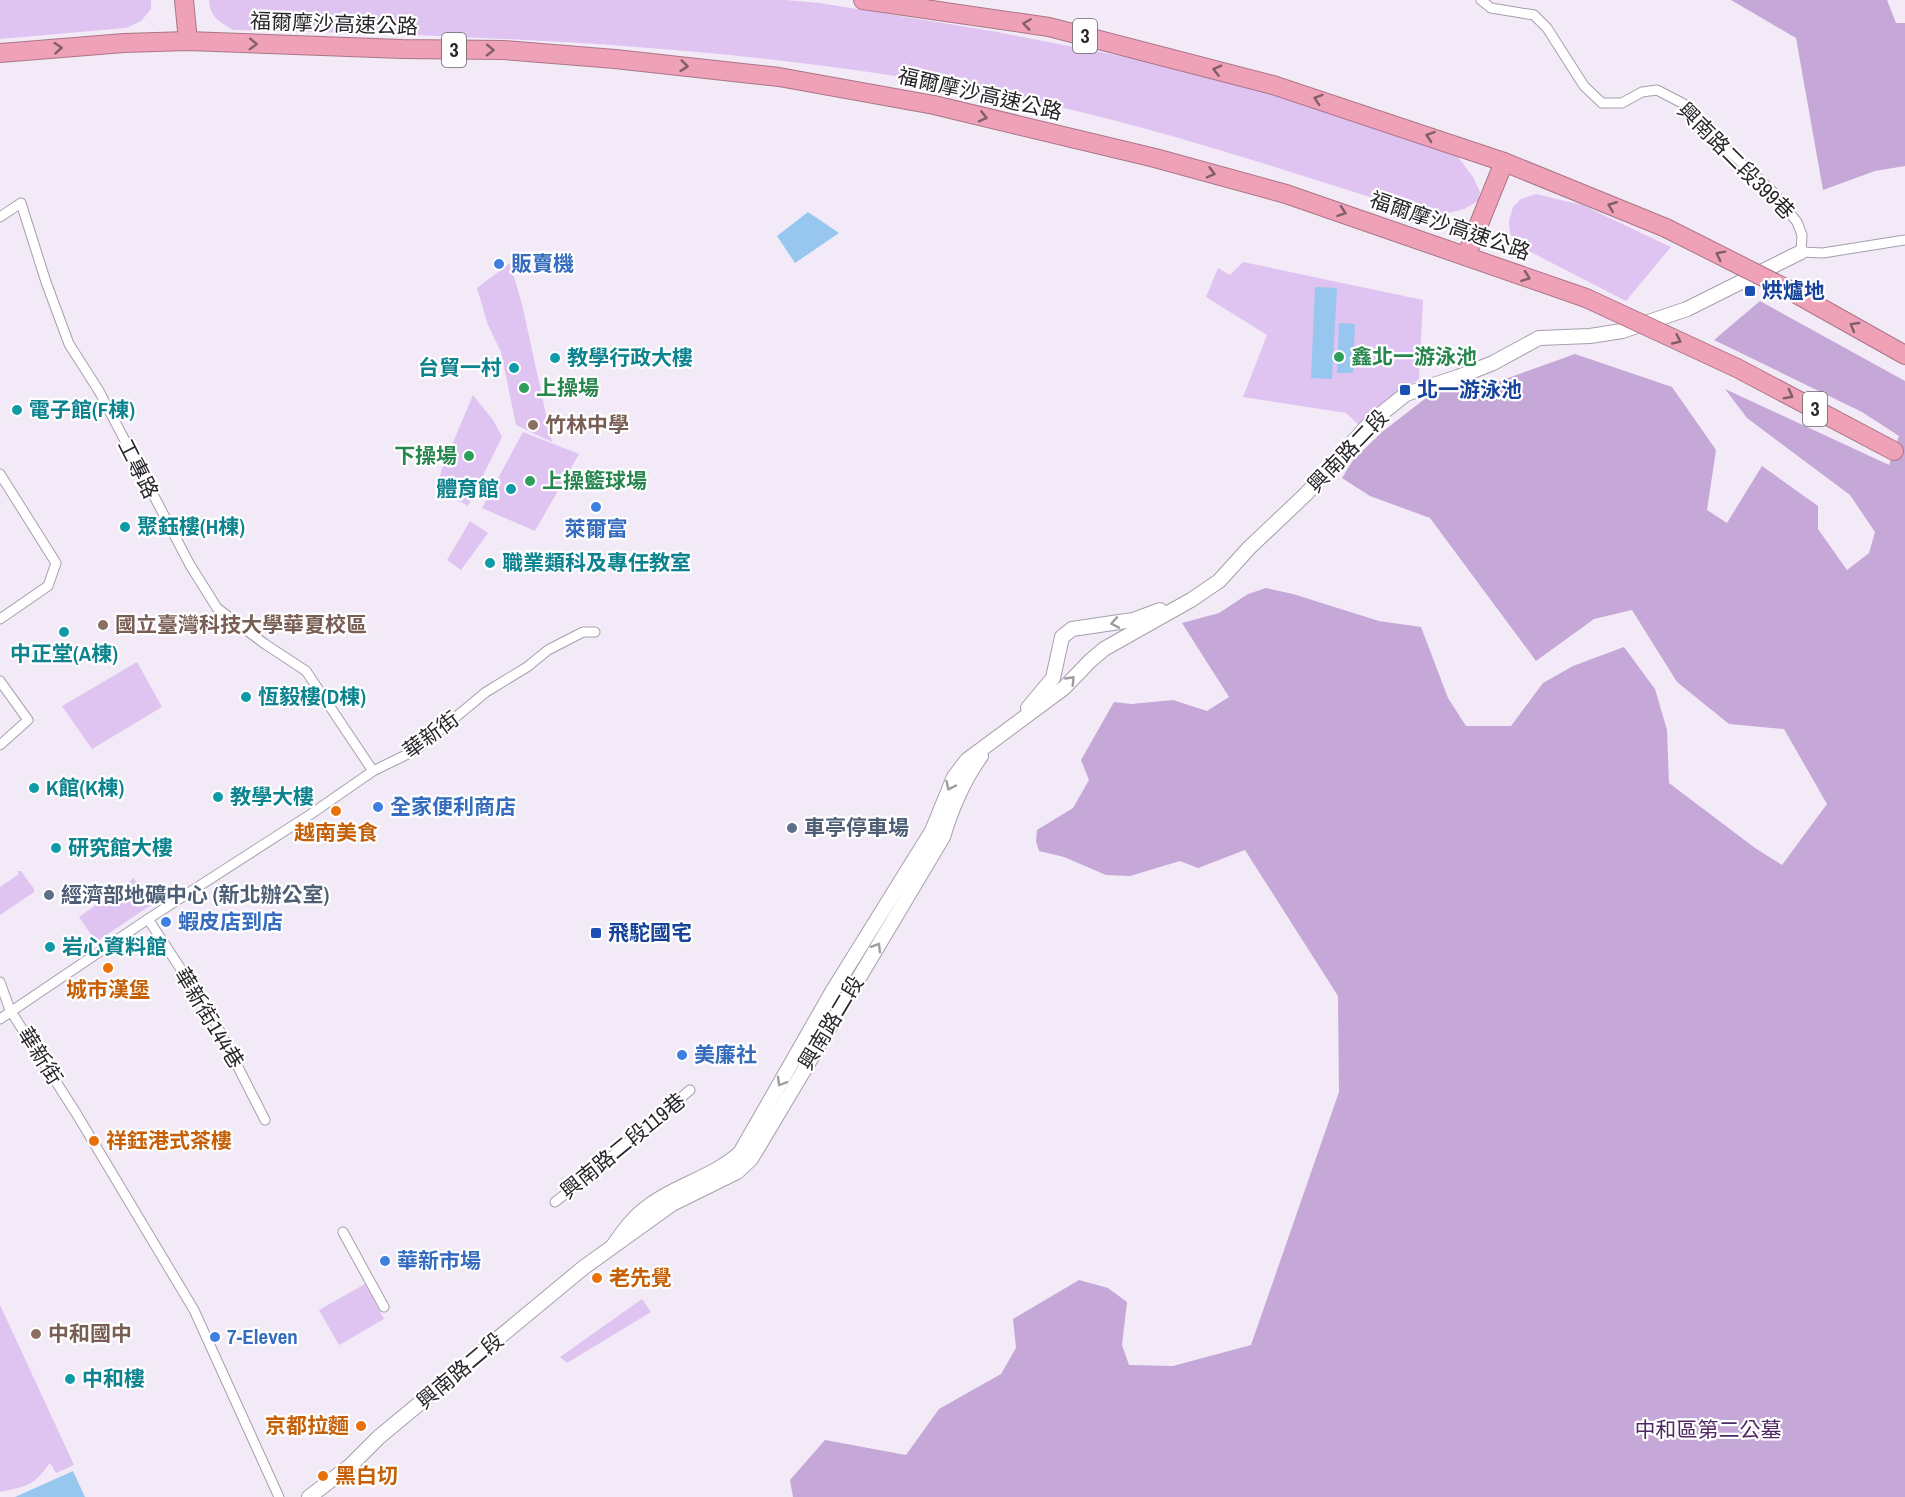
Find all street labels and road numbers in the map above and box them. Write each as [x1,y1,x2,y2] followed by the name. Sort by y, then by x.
[250,6,418,41] street label: 福爾摩沙高速公路
[1073,19,1097,53] road number: 3
[442,33,466,67] road number: 3
[895,60,1065,127] street label: 福爾摩沙高速公路
[1671,96,1801,226] street label: 興南路二段399巷
[1366,184,1534,267] street label: 福爾摩沙高速公路
[1803,392,1827,426] road number: 3
[1301,403,1395,498] street label: 興南路二段
[111,434,166,503] street label: 工專路
[397,704,465,765] street label: 華新街
[168,962,251,1074] street label: 華新街144巷
[791,970,870,1075] street label: 興南路二段
[11,1021,69,1090] street label: 華新街
[554,1086,691,1205] street label: 興南路二段119巷
[410,1326,509,1415] street label: 興南路二段

